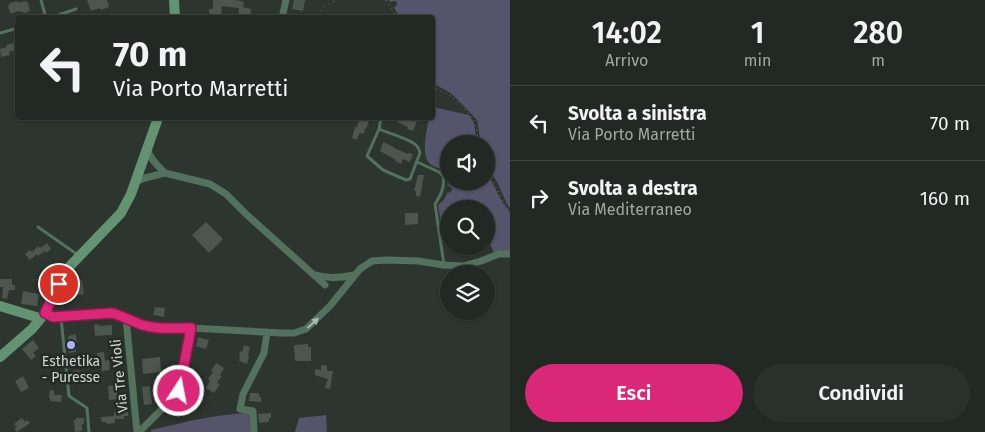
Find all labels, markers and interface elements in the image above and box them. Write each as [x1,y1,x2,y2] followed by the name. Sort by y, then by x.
[592,15,662,51] text: 14:02
[751,15,764,51] text: 1
[853,15,903,51] text: 280
[113,33,187,75] text: 70 m
[30,35,95,100] icon: left
[605,51,648,70] text: Arrivo
[744,51,771,70] text: min
[871,51,885,70] text: m
[113,75,288,102] text: Via Porto Marretti
[568,102,707,125] text: Svolta a sinistra
[525,109,553,137] icon: left
[930,112,970,135] text: 70 m
[568,125,696,144] text: Via Porto Marretti
[440,135,495,320] map controls
[440,135,495,190] button: sound
[568,177,698,200] text: Svolta a destra
[525,184,553,212] icon: right
[920,187,970,210] text: 160 m
[440,200,495,255] button: search
[568,200,692,219] text: Via Mediterraneo
[38,263,80,305] pin
[440,265,495,320] button: layers
[45,270,73,298] icon: arrive
[306,317,318,329] one-way arrow
[107,338,132,414] street label: Via Tre Violi
[65,339,77,351] marker: Esthetika - Puresse
[42,353,100,386] place label: Esthetika - Puresse
[152,364,204,416] position arrow
[525,364,743,422] button: Esci
[753,364,970,422] button: Condividi

